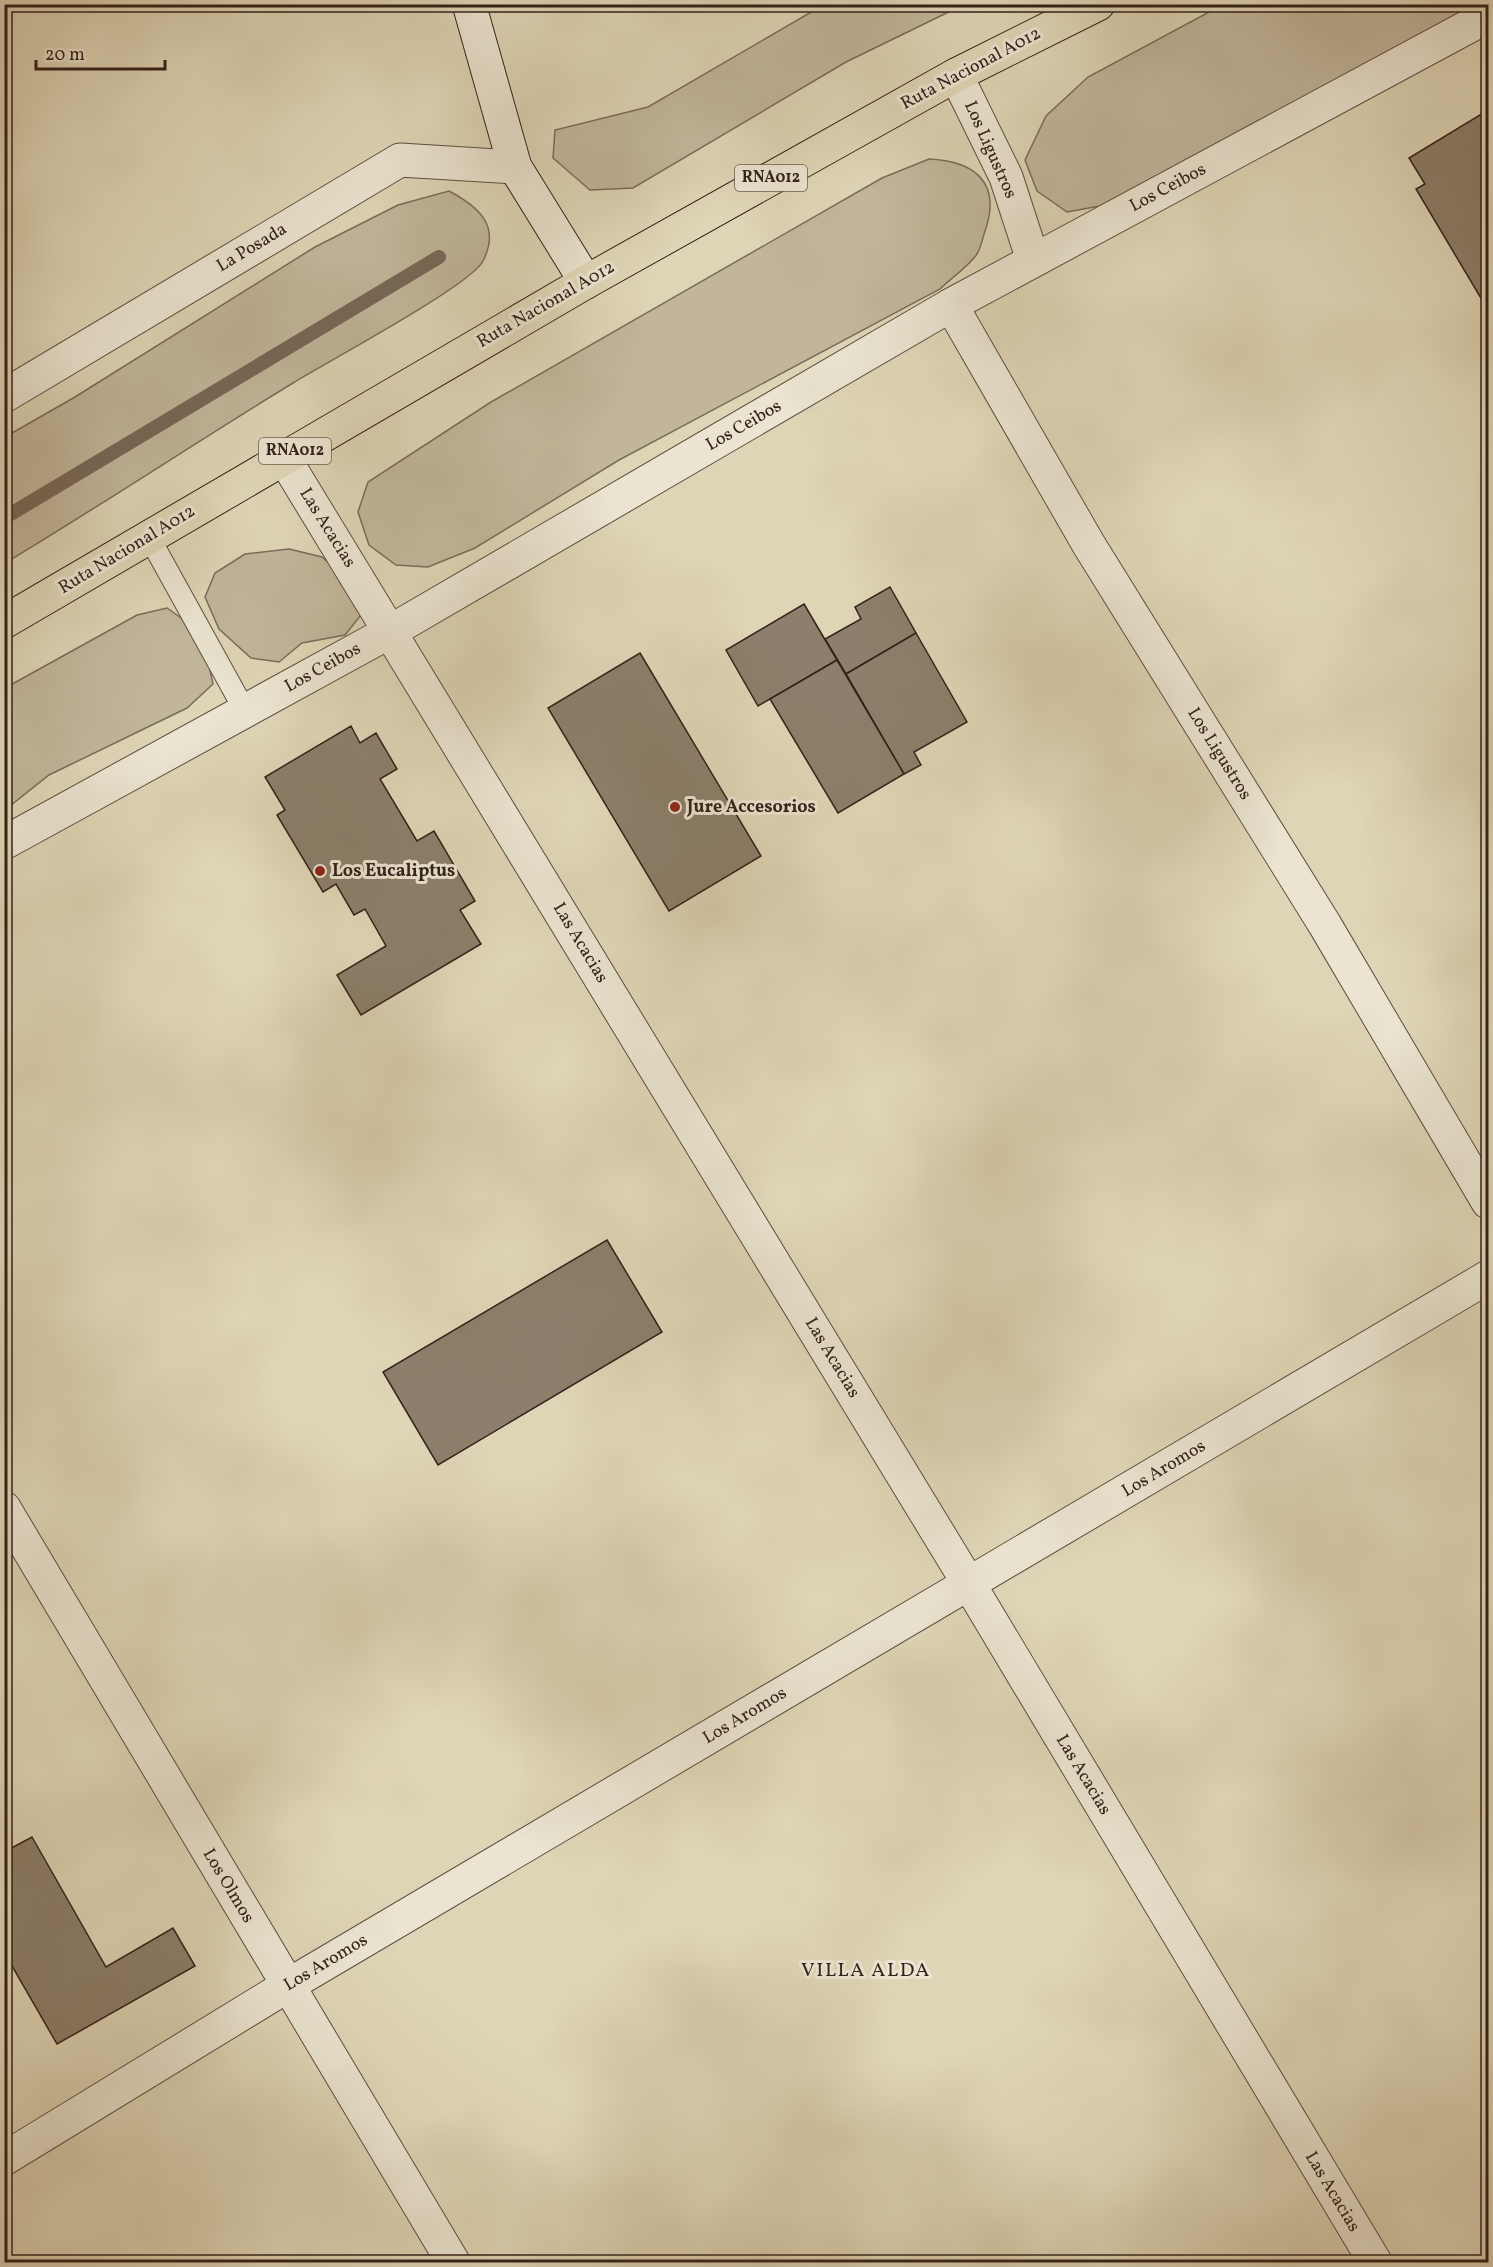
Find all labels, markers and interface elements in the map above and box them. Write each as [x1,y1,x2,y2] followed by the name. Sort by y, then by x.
[896,21,1046,117] street label: Ruta Nacional A012
[36,33,165,71] scale bar
[45,43,85,68] text: 20 m
[957,97,1023,203] street label: Los Ligustros
[1125,157,1211,219] street label: Los Ceibos
[735,165,807,191] road number: RNA012
[212,217,292,279] street label: La Posada
[472,255,620,355] street label: Ruta Nacional A012
[701,394,787,458] street label: Los Ceibos
[259,438,331,464] road number: RNA012
[293,483,361,573] street label: Las Acacias
[54,499,200,601] street label: Ruta Nacional A012
[280,637,366,699] street label: Los Ceibos
[1181,703,1257,805] street label: Los Ligustros
[686,795,816,820] place label: Jure Accesorios
[668,800,682,814] marker: Jure Accesorios
[332,859,455,884] place label: Los Eucaliptus
[313,864,327,878] marker: Los Eucaliptus
[546,898,614,988] street label: Las Acacias
[798,1313,866,1403] street label: Las Acacias
[1117,1434,1211,1504] street label: Los Aromos
[698,1681,792,1751] street label: Los Aromos
[1049,1730,1117,1820] street label: Las Acacias
[196,1844,260,1928] street label: Los Olmos
[279,1928,373,1998] street label: Los Aromos
[801,1957,931,1985] district label: VILLA ALDA
[1298,2147,1366,2237] street label: Las Acacias

